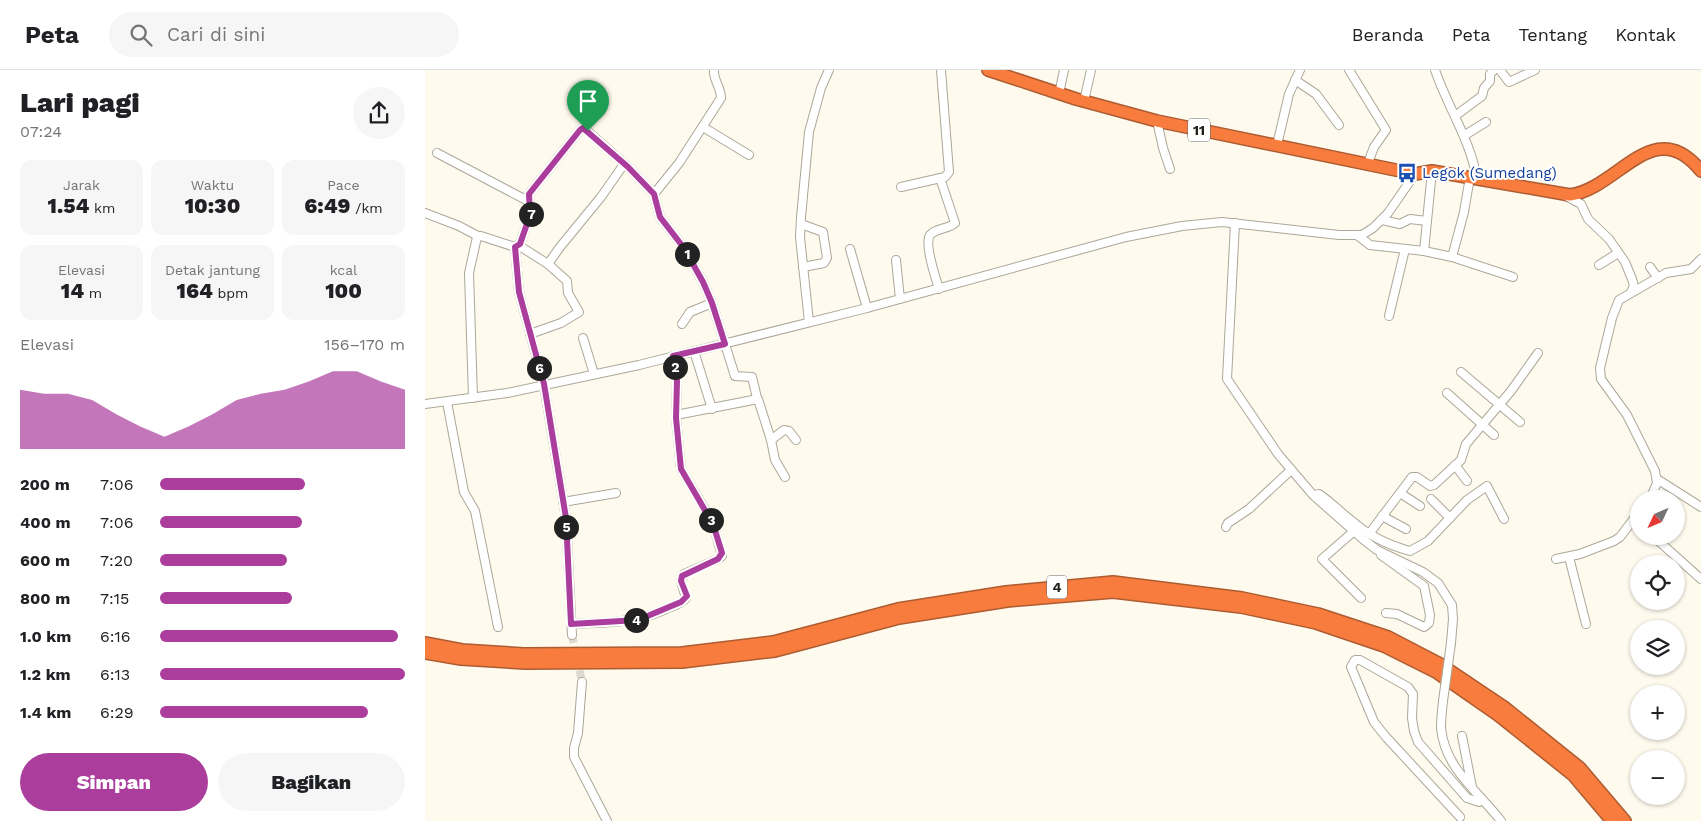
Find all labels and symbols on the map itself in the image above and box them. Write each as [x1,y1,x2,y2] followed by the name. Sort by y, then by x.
[567,80,609,131] pin
[1188,118,1210,142] road number: 11
[1396,162,1418,184] bus stop icon: Legok (Sumedang)
[1422,164,1557,182] place label: Legok (Sumedang)
[519,202,543,226] pin: 7
[675,242,699,266] pin: 1
[663,354,687,380] pin: 2
[527,356,551,380] pin: 6
[1630,490,1685,545] north arrow
[699,508,723,532] pin: 3
[553,514,579,540] pin: 5
[1047,576,1067,598] road number: 4
[623,608,649,632] pin: 4

